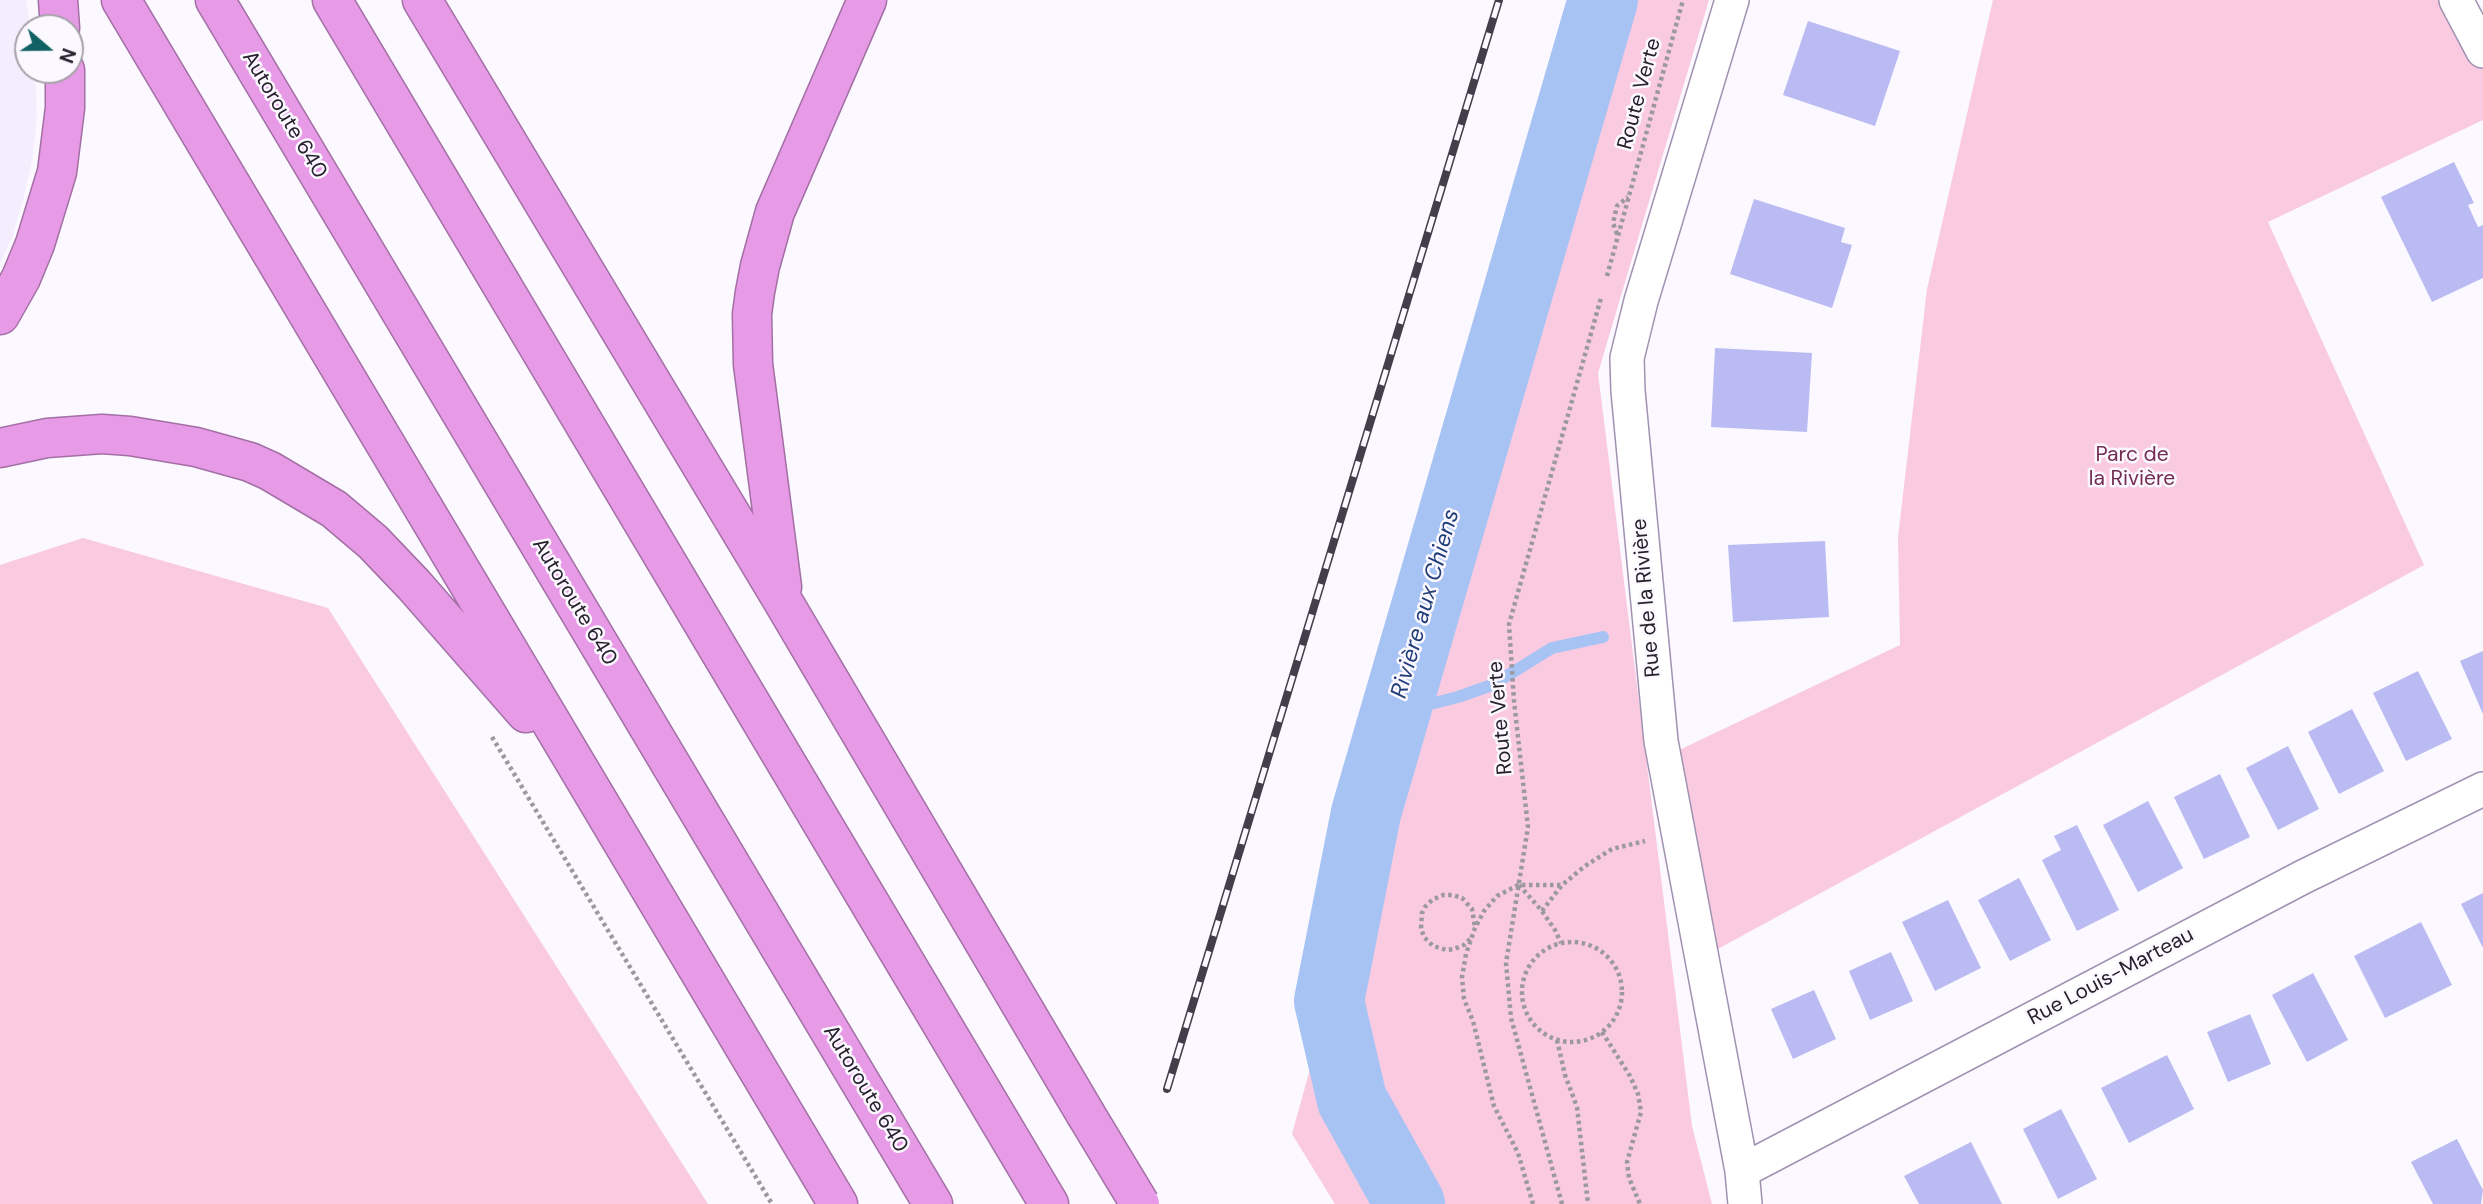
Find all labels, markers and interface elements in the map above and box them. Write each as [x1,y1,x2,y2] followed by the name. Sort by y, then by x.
[14,14,84,84] north arrow
[1613,36,1667,152] street label: Route Verte
[53,45,81,66] text: N
[236,47,332,183] street label: Autoroute 640
[2089,442,2175,492] park label: Parc de la Rivière
[1386,506,1466,702] water label: Rivière aux Chiens
[1628,518,1666,678] street label: Rue de la Rivière
[526,534,622,670] street label: Autoroute 640
[1483,660,1519,776] street label: Route Verte
[2024,923,2198,1031] street label: Rue Louis-Marteau
[817,1021,913,1157] street label: Autoroute 640

